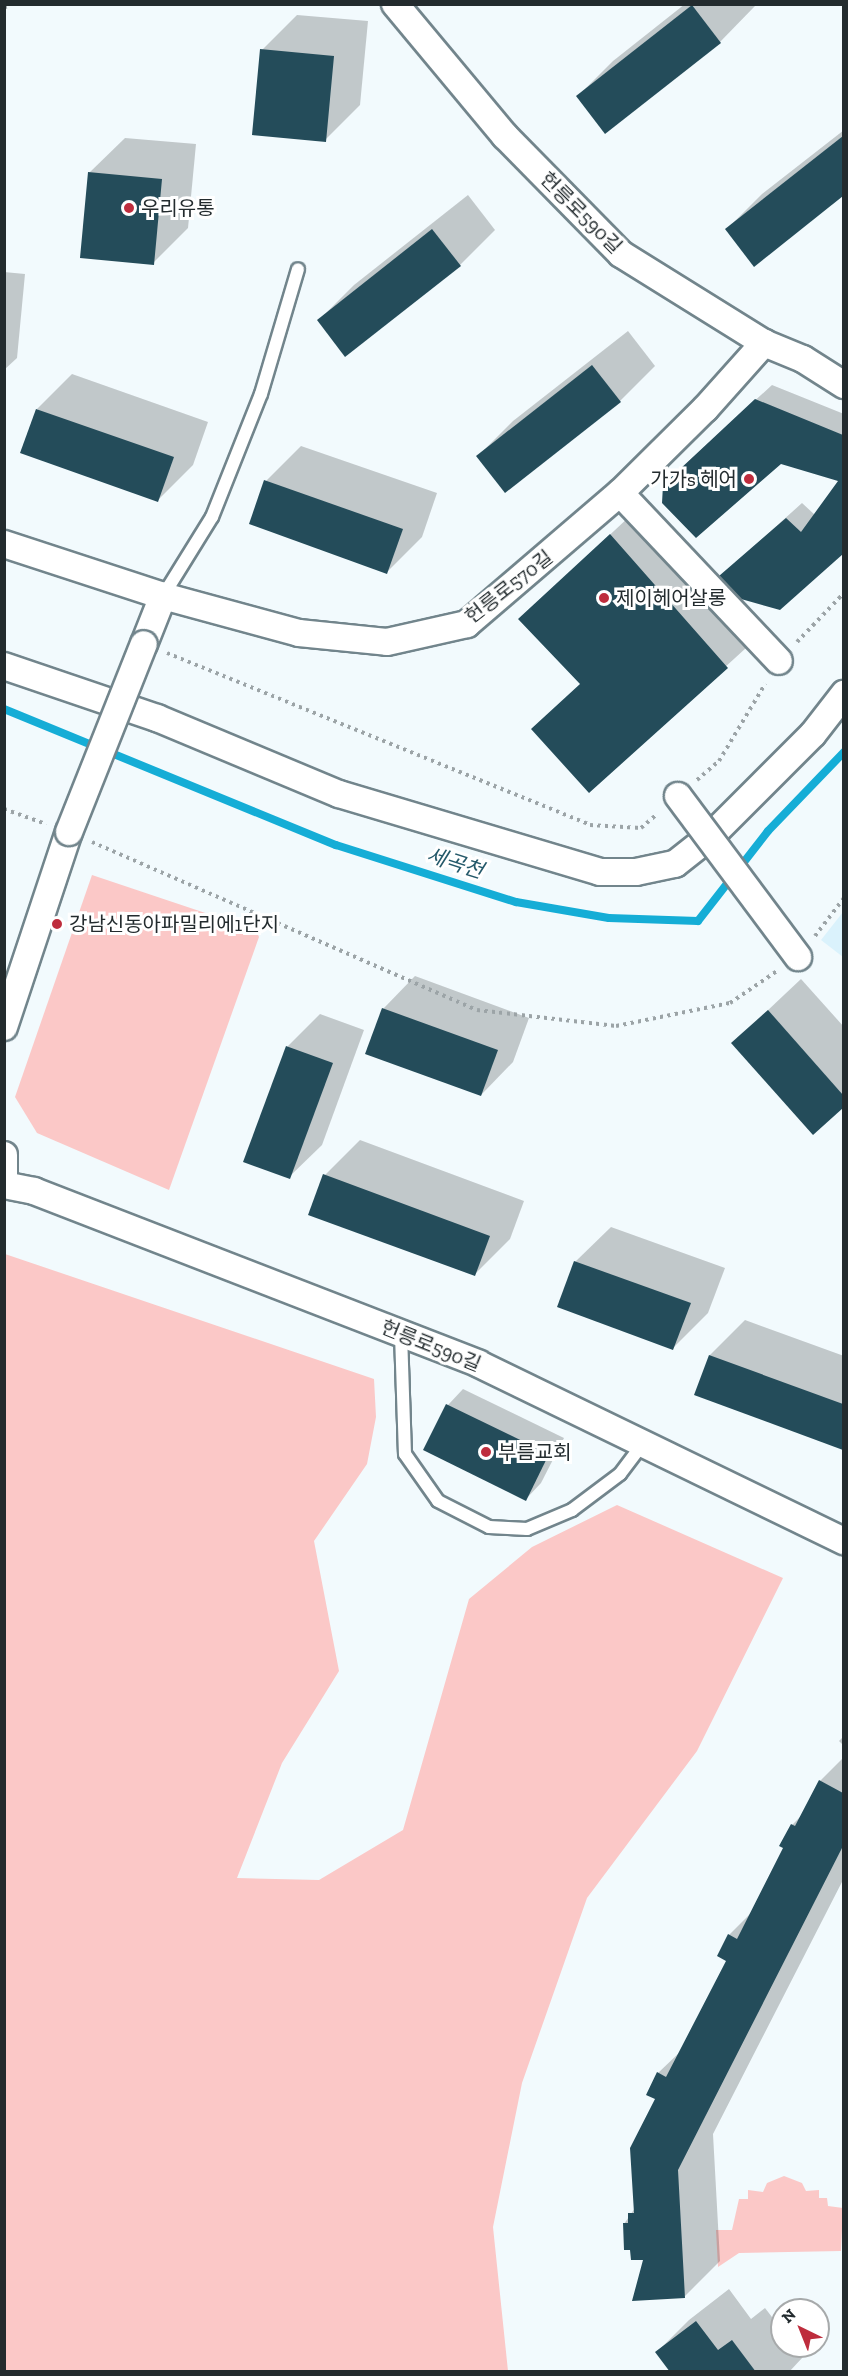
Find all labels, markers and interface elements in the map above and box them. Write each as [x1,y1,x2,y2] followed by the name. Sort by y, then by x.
[535,167,627,259] street label: 헌릉로590길
[141,196,215,220] place label: 우리유통
[122,201,136,215] marker: 우리유통
[650,467,737,491] place label: 가가s 헤어
[742,472,756,486] marker: 가가s 헤어
[460,545,558,629] street label: 헌릉로570길
[616,586,726,610] place label: 제이헤어살롱
[597,591,611,605] marker: 제이헤어살롱
[424,842,486,884] water label: 세곡천
[69,912,279,936] place label: 강남신동아파밀리에1단지
[50,917,64,931] marker: 강남신동아파밀리에1단지
[377,1315,485,1377] street label: 헌릉로590길
[498,1440,572,1464] place label: 부름교회
[479,1445,493,1459] marker: 부름교회
[770,2298,830,2358] north arrow
[778,2305,800,2327] text: N

